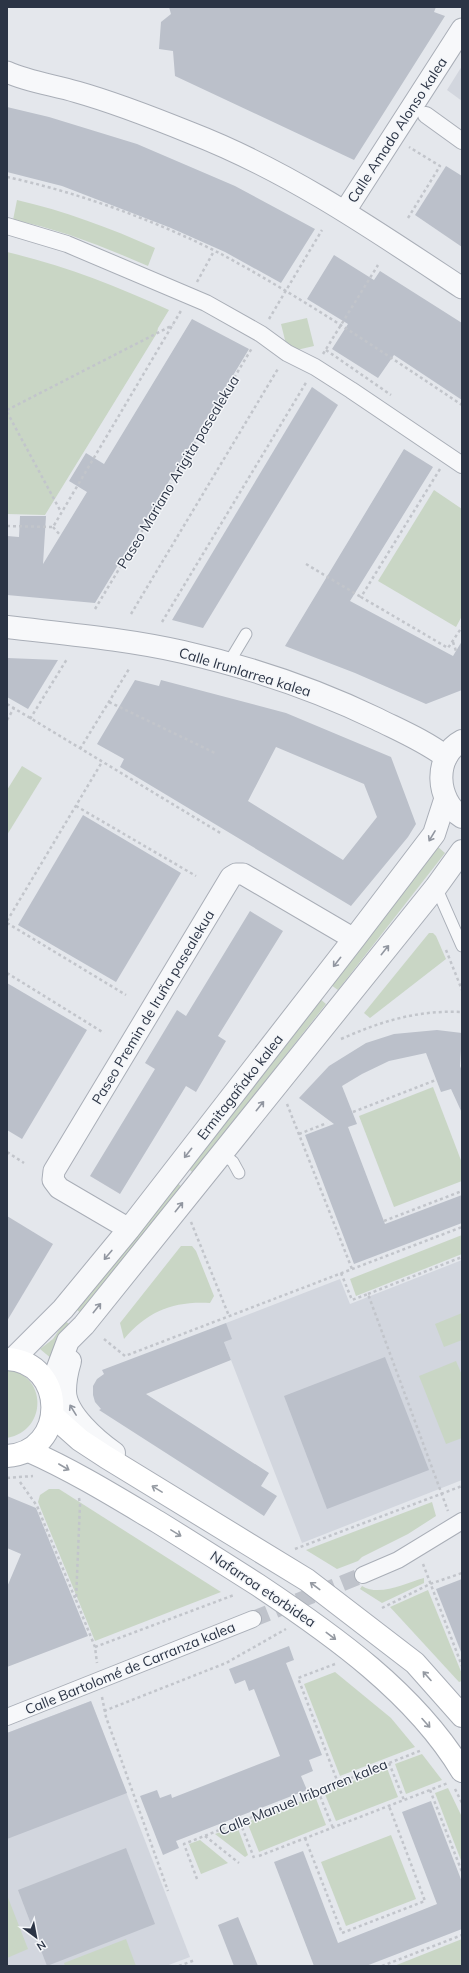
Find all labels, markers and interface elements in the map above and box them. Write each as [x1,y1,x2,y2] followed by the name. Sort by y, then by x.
[343,54,451,206] street label: Calle Amado Alonso kalea
[113,372,243,572] street label: Paseo Mariano Arigita pasealekua
[177,643,313,701] street label: Calle Irunlarrea kalea
[428,830,436,841] one-way arrow
[88,907,218,1107] street label: Paseo Premin de Iruña pasealekua
[381,944,390,955] one-way arrow
[333,956,341,967] one-way arrow
[193,1031,287,1143] street label: Ermitagañako kalea
[256,1100,265,1111] one-way arrow
[184,1147,193,1158] one-way arrow
[174,1202,183,1213] one-way arrow
[103,1250,112,1260] one-way arrow
[93,1303,102,1314] one-way arrow
[68,1405,77,1416] one-way arrow
[58,1463,70,1471] one-way arrow
[151,1484,163,1492] one-way arrow
[170,1529,181,1537] one-way arrow
[207,1547,319,1631] street label: Nafarroa etorbidea
[310,1582,321,1590] one-way arrow
[22,1618,238,1718] street label: Calle Bartolomé de Carranza kalea
[325,1632,336,1640] one-way arrow
[422,1671,431,1682] one-way arrow
[422,1718,431,1729] one-way arrow
[216,1755,390,1839] street label: Calle Manuel Iribarren kalea
[16,1917,56,1957] north arrow
[34,1937,49,1954] text: N

